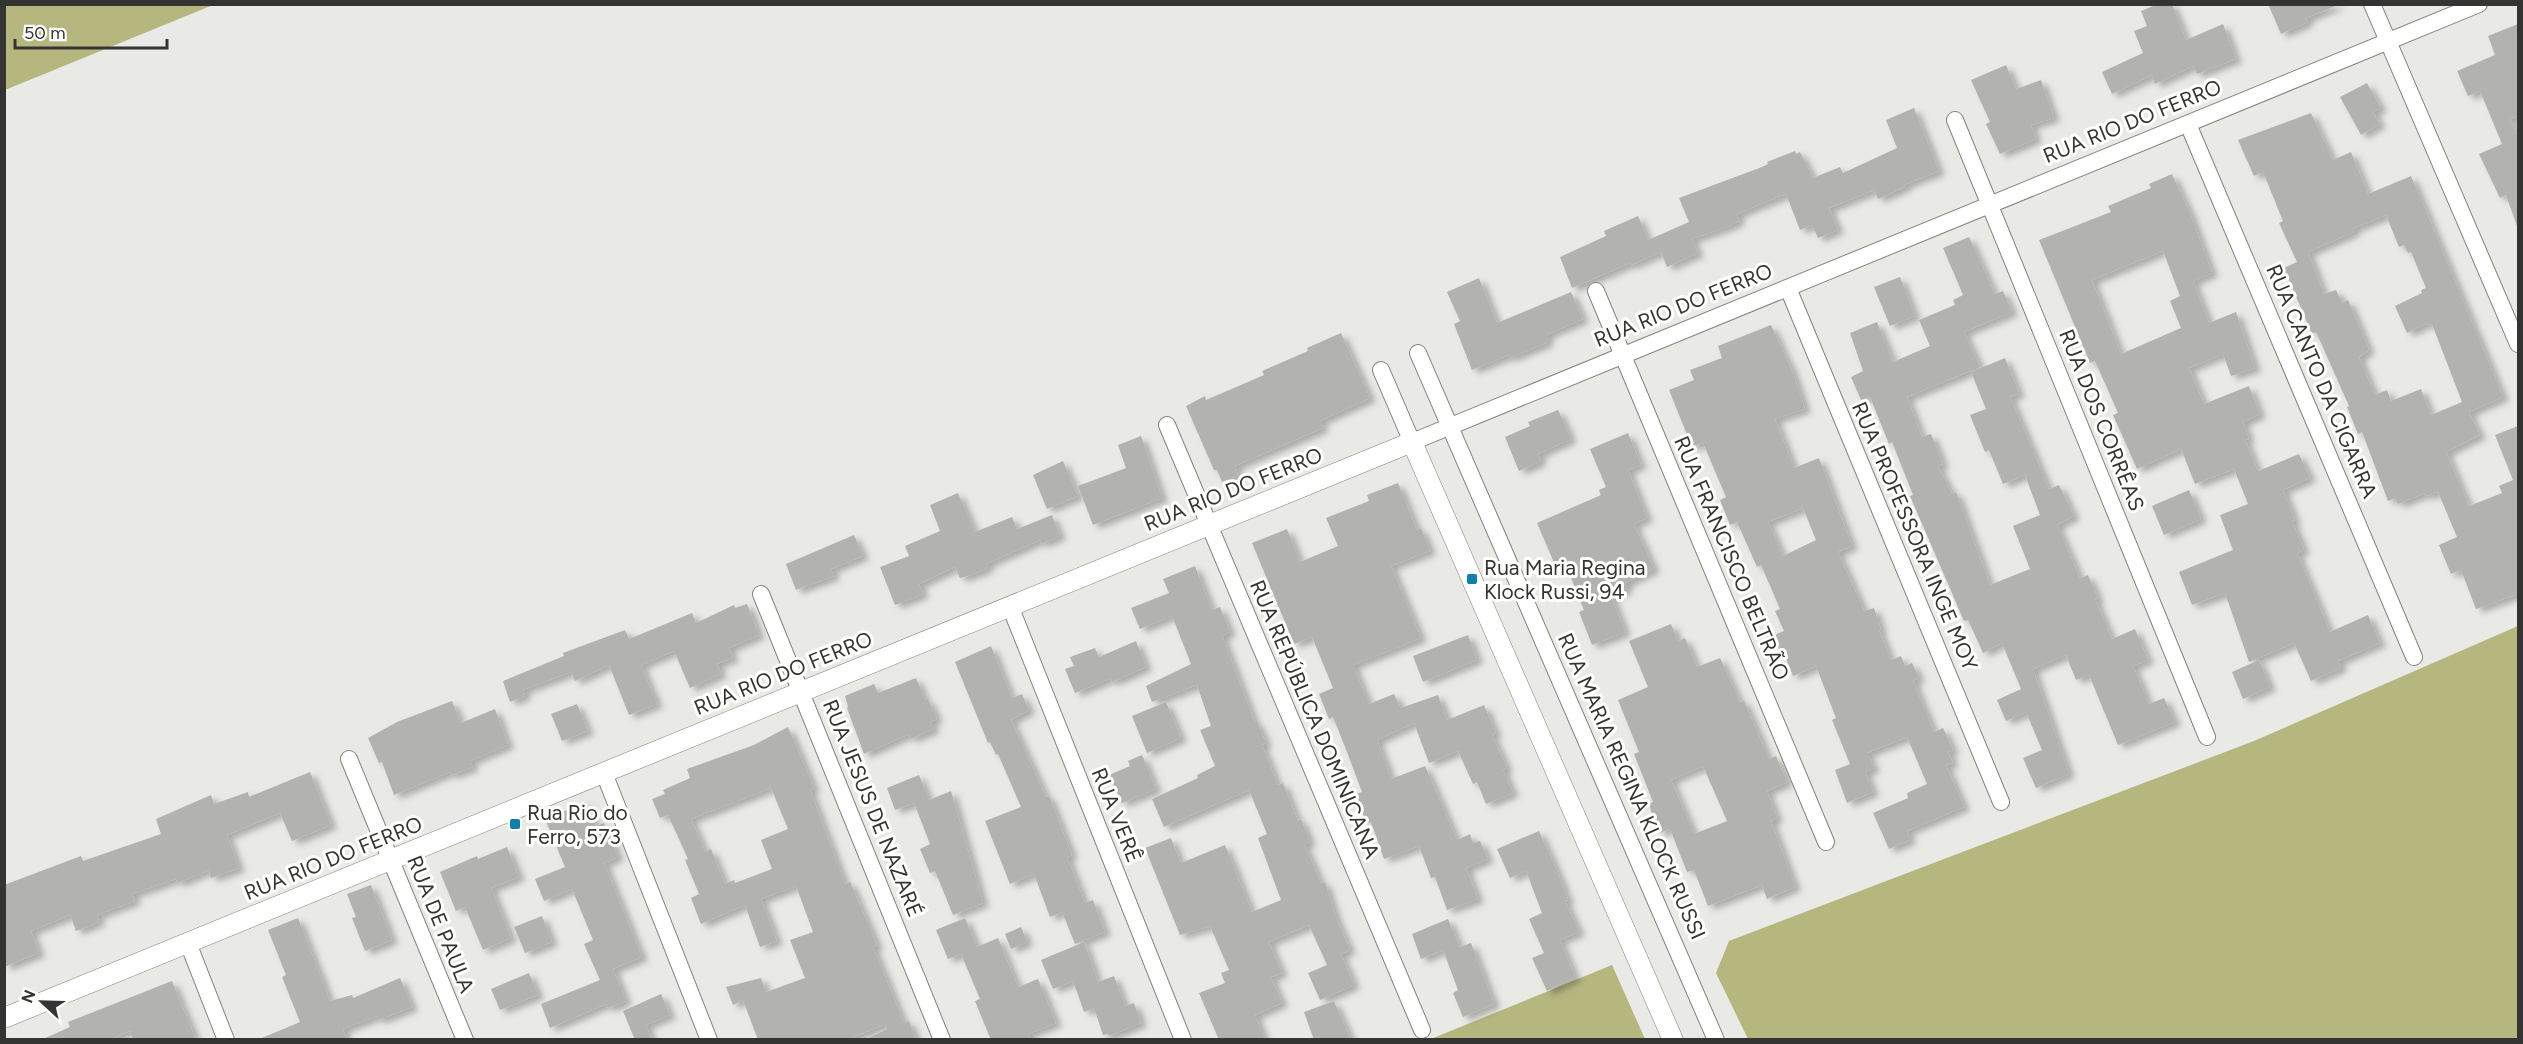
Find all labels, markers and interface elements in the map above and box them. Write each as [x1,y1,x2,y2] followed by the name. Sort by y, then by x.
[15,12,166,50] scale bar
[24,22,66,44] text: 50 m
[2039,74,2225,168] street label: RUA RIO DO FERRO
[1590,258,1776,352] street label: RUA RIO DO FERRO
[2261,260,2383,502] street label: RUA CANTO DA CIGARRA
[2054,326,2150,514] street label: RUA DOS CORRÊAS
[1847,398,1983,674] street label: RUA PROFESSORA INGE MOY
[1669,432,1795,684] street label: RUA FRANCISCO BELTRÃO
[1140,442,1326,536] street label: RUA RIO DO FERRO
[1484,555,1645,604] place label: Rua Maria Regina Klock Russi, 94
[1465,572,1479,586] marker: Rua Maria Regina Klock Russi, 94
[1245,576,1385,862] street label: RUA REPÚBLICA DOMINICANA
[690,626,876,720] street label: RUA RIO DO FERRO
[1553,629,1711,943] street label: RUA MARIA REGINA KLOCK RUSSI
[818,696,928,920] street label: RUA JESUS DE NAZARÉ
[1087,764,1147,866] street label: RUA VERÊ
[527,800,628,849] place label: Rua Rio do Ferro, 573
[240,811,426,905] street label: RUA RIO DO FERRO
[508,817,522,831] marker: Rua Rio do Ferro, 573
[402,852,480,996] street label: RUA DE PAULA
[12,972,72,1032] north arrow
[17,987,40,1006] text: N

